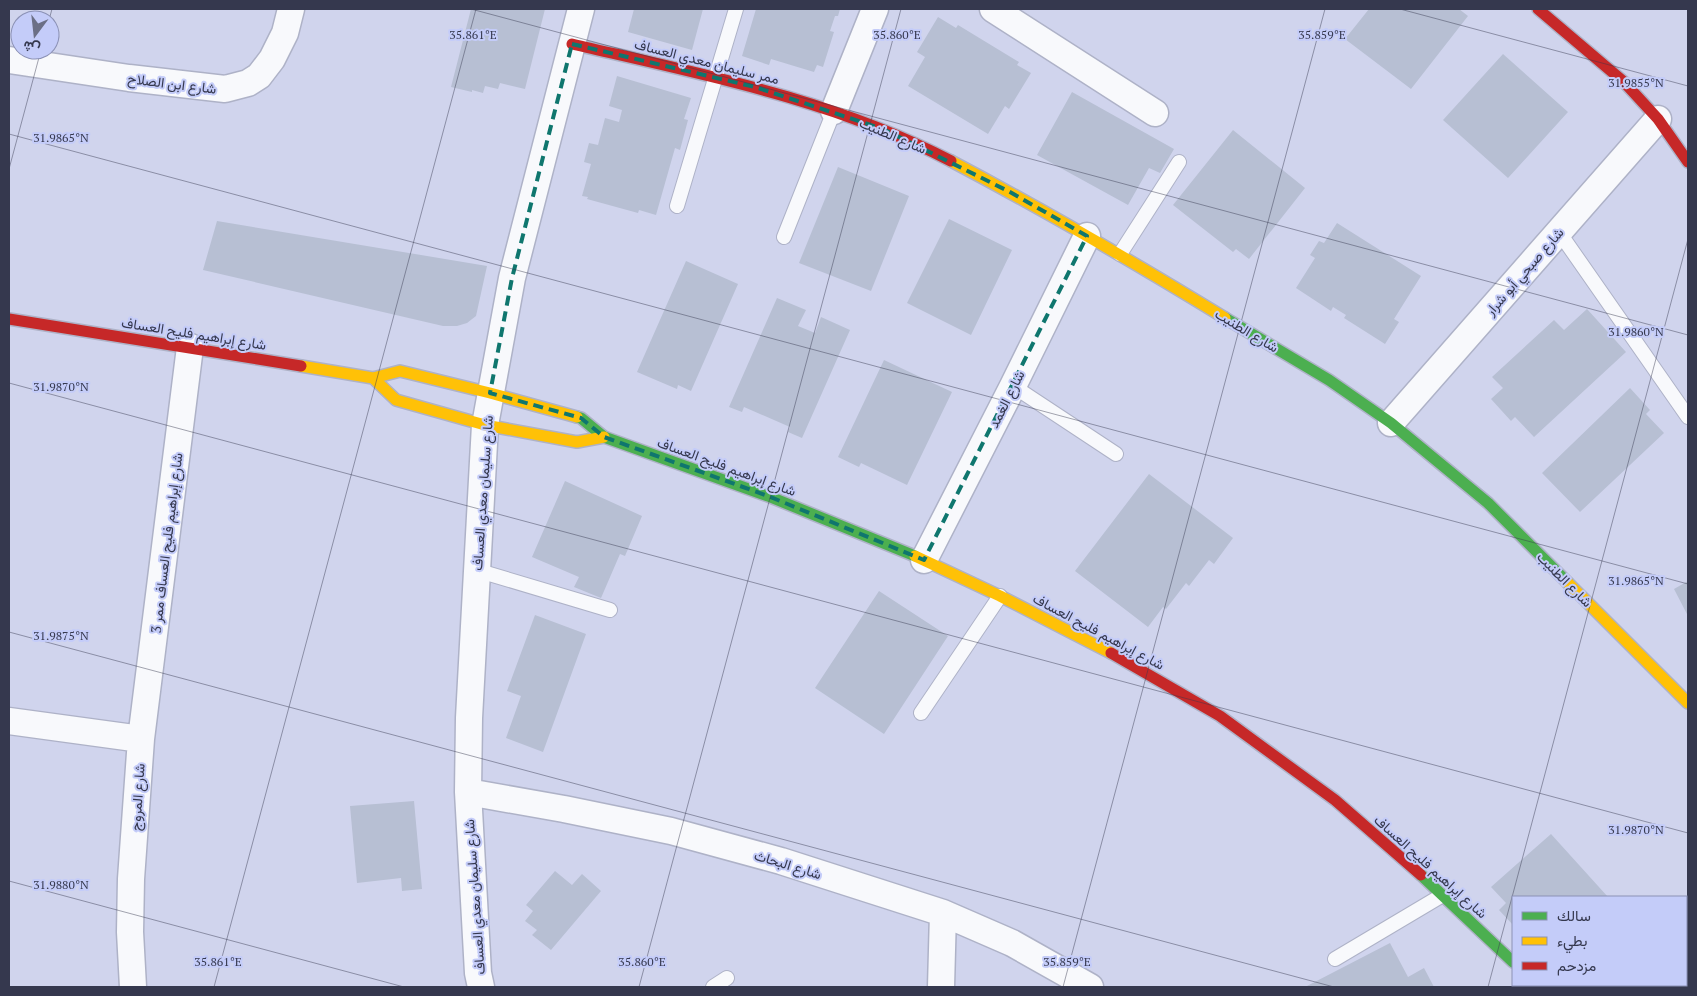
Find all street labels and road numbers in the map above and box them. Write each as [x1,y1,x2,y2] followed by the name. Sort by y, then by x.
[632,34,781,91] street label: ممر سليمان معدي العساف
[126,68,218,100] street label: شارع ابن الصلاح
[856,112,929,159] street label: شارع الطنيب
[1480,223,1570,322] street label: شارع صبحي أبو شرار
[1211,304,1282,358] street label: شارع الطنيب
[120,312,268,356] street label: شارع إبراهيم فليح العساف
[983,367,1030,432] street label: شارع الغمد
[467,415,500,572] street label: شارع سليمان معدي العساف
[654,432,799,502] street label: شارع إبراهيم فليح العساف
[146,452,188,634] street label: شارع إبراهيم فليح العساف ممر 3
[1532,547,1597,612] street label: شارع الطنيب
[1029,588,1168,676] street label: شارع إبراهيم فليح العساف
[125,763,151,832] street label: شارع المروج
[1369,810,1492,924] street label: شارع إبراهيم فليح العساف
[459,818,492,975] street label: شارع سليمان معدي العساف
[752,845,824,885] street label: شارع البحاث

